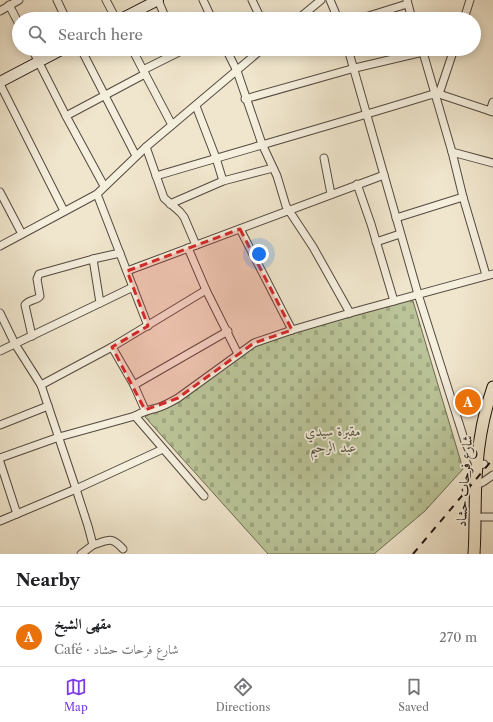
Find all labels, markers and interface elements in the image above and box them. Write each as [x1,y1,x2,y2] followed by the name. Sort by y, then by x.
[12,12,481,56] search box
[26,23,48,45] icon: search
[58,25,143,44] text: Search here
[249,244,269,264] your location
[455,387,481,417] pin: A
[305,422,361,461] park label: مقبرة سيدي عبد الرحيم
[452,434,479,528] street label: شارع فرحات حشاد
[16,570,80,590] text: Nearby
[54,614,112,633] text: مقهى الشيخ
[24,629,34,645] text: A
[439,629,477,645] text: 270 m
[54,641,179,657] text: Café · شارع فرحات حشاد
[64,676,88,714] tab: Map
[216,676,270,714] tab: Directions
[398,676,429,714] tab: Saved

